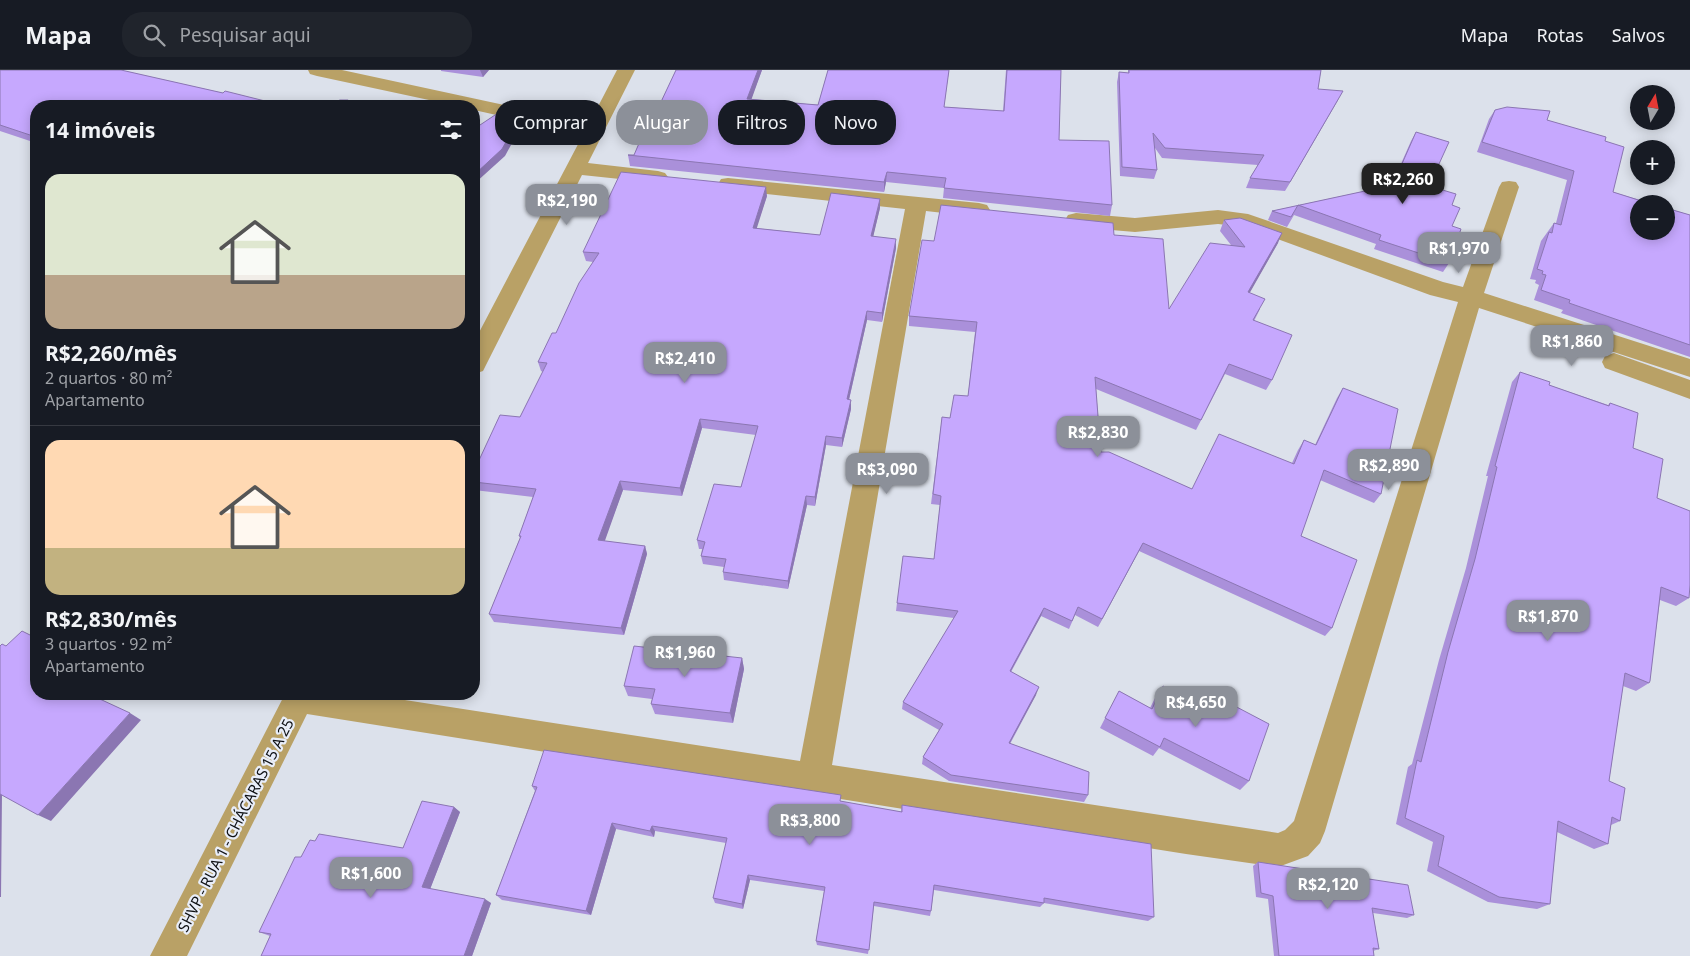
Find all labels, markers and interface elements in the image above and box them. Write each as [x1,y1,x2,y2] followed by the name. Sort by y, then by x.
[122,12,472,57] search box
[25,18,92,51] text: Mapa
[140,21,168,49] icon: search
[180,22,311,48] text: Pesquisar aqui
[1461,23,1508,47] text: Mapa
[1536,23,1584,47] text: Rotas
[1612,23,1665,47] text: Salvos
[1630,85,1675,130] north arrow
[1630,85,1675,240] map controls
[495,100,606,145] chip: Comprar
[616,100,708,145] chip: Alugar
[718,100,805,145] chip: Filtros
[815,100,896,145] chip: Novo
[45,116,155,144] text: 14 imóveis
[437,116,465,144] icon: filters
[1630,140,1675,185] button: +
[1357,162,1449,205] pin: R$2,260
[1373,168,1433,190] text: R$2,260
[521,184,613,226] pin: R$2,190
[537,189,597,211] text: R$2,190
[1630,195,1675,240] button: −
[210,207,300,297] icon: home
[1413,232,1505,274] pin: R$1,970
[1429,237,1489,259] text: R$1,970
[1526,324,1618,367] pin: R$1,860
[1542,330,1602,352] text: R$1,860
[45,339,177,367] text: R$2,260/mês
[639,342,731,384] pin: R$2,410
[655,347,715,369] text: R$2,410
[45,367,172,389] text: 2 quartos · 80 m²
[45,389,145,411] text: Apartamento
[1052,416,1144,458] pin: R$2,830
[1068,421,1128,443] text: R$2,830
[1343,448,1435,491] pin: R$2,890
[841,452,933,495] pin: R$3,090
[1359,454,1419,476] text: R$2,890
[857,458,917,480] text: R$3,090
[210,472,300,562] icon: home
[1502,600,1594,642] pin: R$1,870
[45,605,177,633] text: R$2,830/mês
[1518,605,1578,627] text: R$1,870
[45,633,172,655] text: 3 quartos · 92 m²
[639,636,731,678] pin: R$1,960
[655,641,715,663] text: R$1,960
[45,655,145,677] text: Apartamento
[1150,686,1242,728] pin: R$4,650
[1166,691,1226,713] text: R$4,650
[172,715,298,935] street label: SHVP - RUA 1 - CHÁCARAS 15 A 25
[764,804,856,846] pin: R$3,800
[780,809,840,831] text: R$3,800
[325,856,417,899] pin: R$1,600
[341,862,401,884] text: R$1,600
[1282,868,1374,910] pin: R$2,120
[1298,873,1358,895] text: R$2,120

